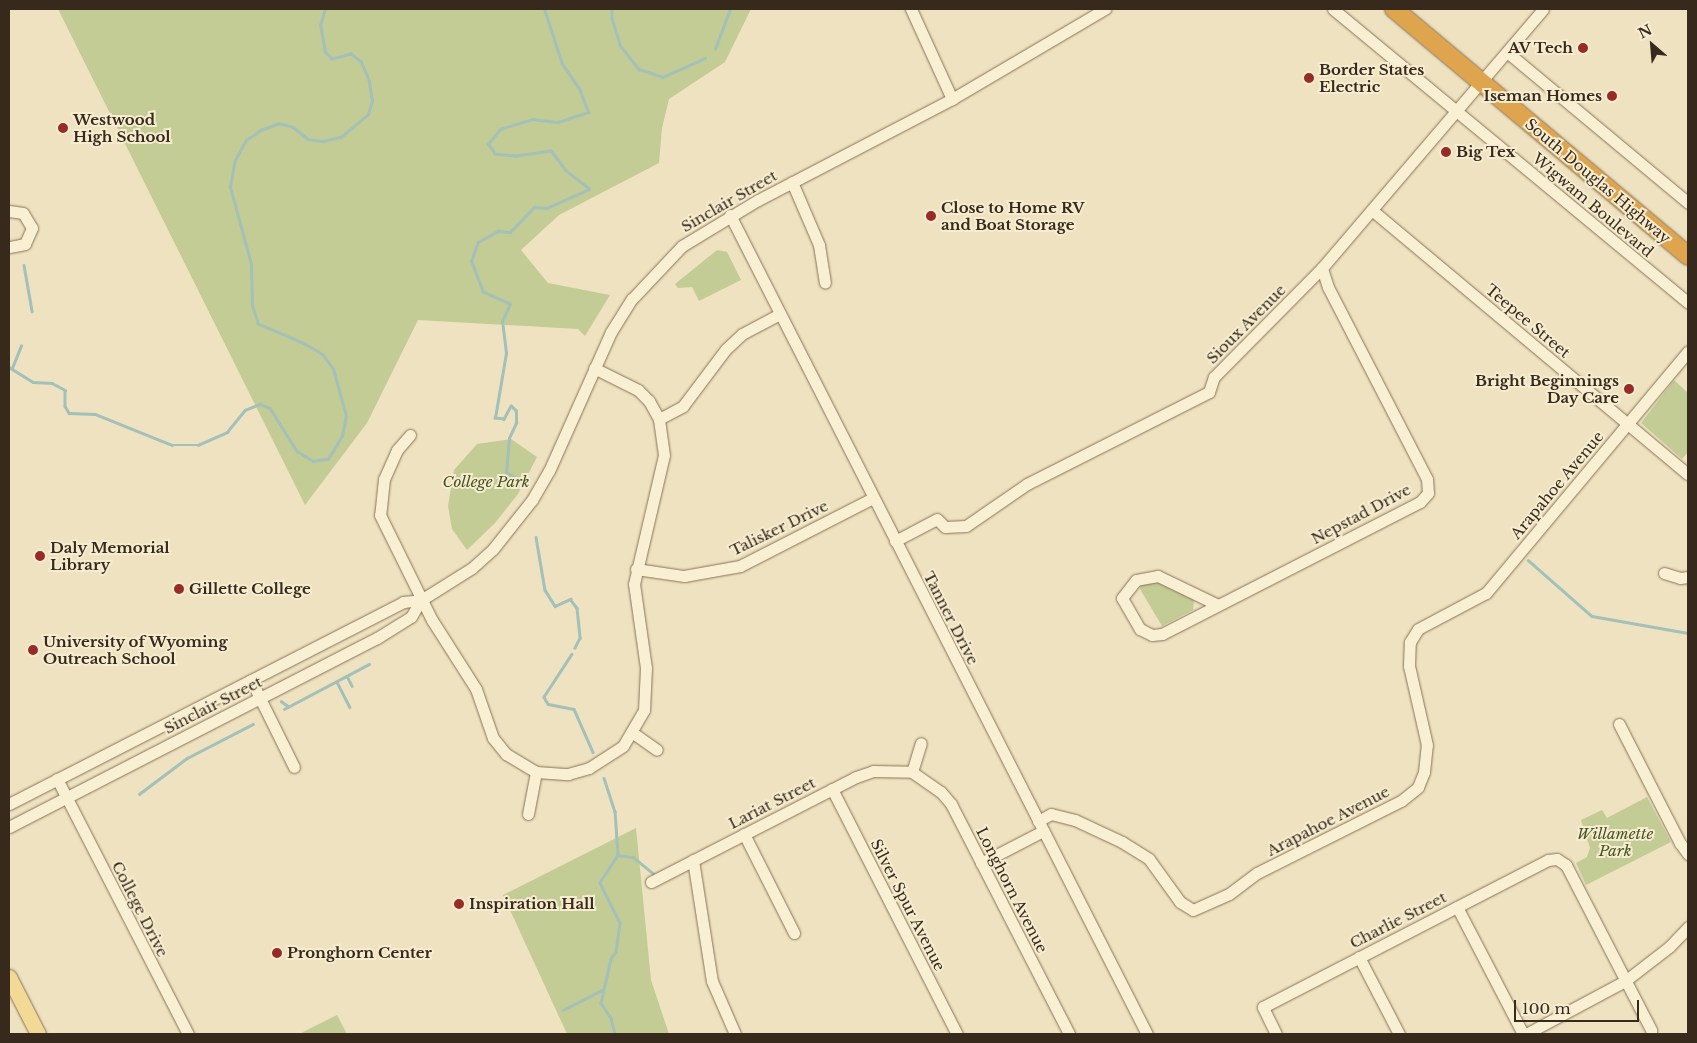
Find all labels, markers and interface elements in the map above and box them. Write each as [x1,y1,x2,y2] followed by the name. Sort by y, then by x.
[1627,20,1677,70] north arrow
[1635,21,1655,43] text: N
[1507,39,1573,57] place label: AV Tech
[1577,42,1589,54] marker: AV Tech
[1319,60,1425,95] place label: Border States Electric
[1303,72,1315,84] marker: Border States Electric
[1484,87,1602,105] place label: Iseman Homes
[1606,90,1618,102] marker: Iseman Homes
[73,110,171,145] place label: Westwood High School
[1522,115,1674,247] street label: South Douglas Highway
[57,122,69,134] marker: Westwood High School
[1456,143,1516,161] place label: Big Tex
[1440,146,1452,158] marker: Big Tex
[1529,149,1657,261] street label: Wigwam Boulevard
[678,166,780,236] street label: Sinclair Street
[941,198,1085,233] place label: Close to Home RV and Boat Storage
[925,210,937,222] marker: Close to Home RV and Boat Storage
[1202,280,1290,368] street label: Sioux Avenue
[1482,281,1574,361] street label: Teepee Street
[1475,371,1619,406] place label: Bright Beginnings Day Care
[1623,383,1635,395] marker: Bright Beginnings Day Care
[1506,427,1608,543] street label: Arapahoe Avenue
[443,473,529,491] park label: College Park
[1308,480,1414,548] street label: Nepstad Drive
[727,496,831,560] street label: Talisker Drive
[50,538,170,573] place label: Daly Memorial Library
[34,550,46,562] marker: Daly Memorial Library
[920,568,982,668] street label: Tanner Drive
[189,580,311,598] place label: Gillette College
[173,583,185,595] marker: Gillette College
[43,632,229,667] place label: University of Wyoming Outreach School
[27,644,39,656] marker: University of Wyoming Outreach School
[161,672,265,738] street label: Sinclair Street
[726,773,818,833] street label: Lariat Street
[1263,782,1393,860] street label: Arapahoe Avenue
[972,824,1052,956] street label: Longhorn Avenue
[1577,824,1653,859] park label: Willamette Park
[867,835,949,975] street label: Silver Spur Avenue
[108,858,172,960] street label: College Drive
[1347,888,1449,952] street label: Charlie Street
[469,895,595,913] place label: Inspiration Hall
[453,898,465,910] marker: Inspiration Hall
[287,944,432,962] place label: Pronghorn Center
[271,947,283,959] marker: Pronghorn Center
[1517,990,1642,1022] scale bar
[1522,999,1571,1018] text: 100 m

